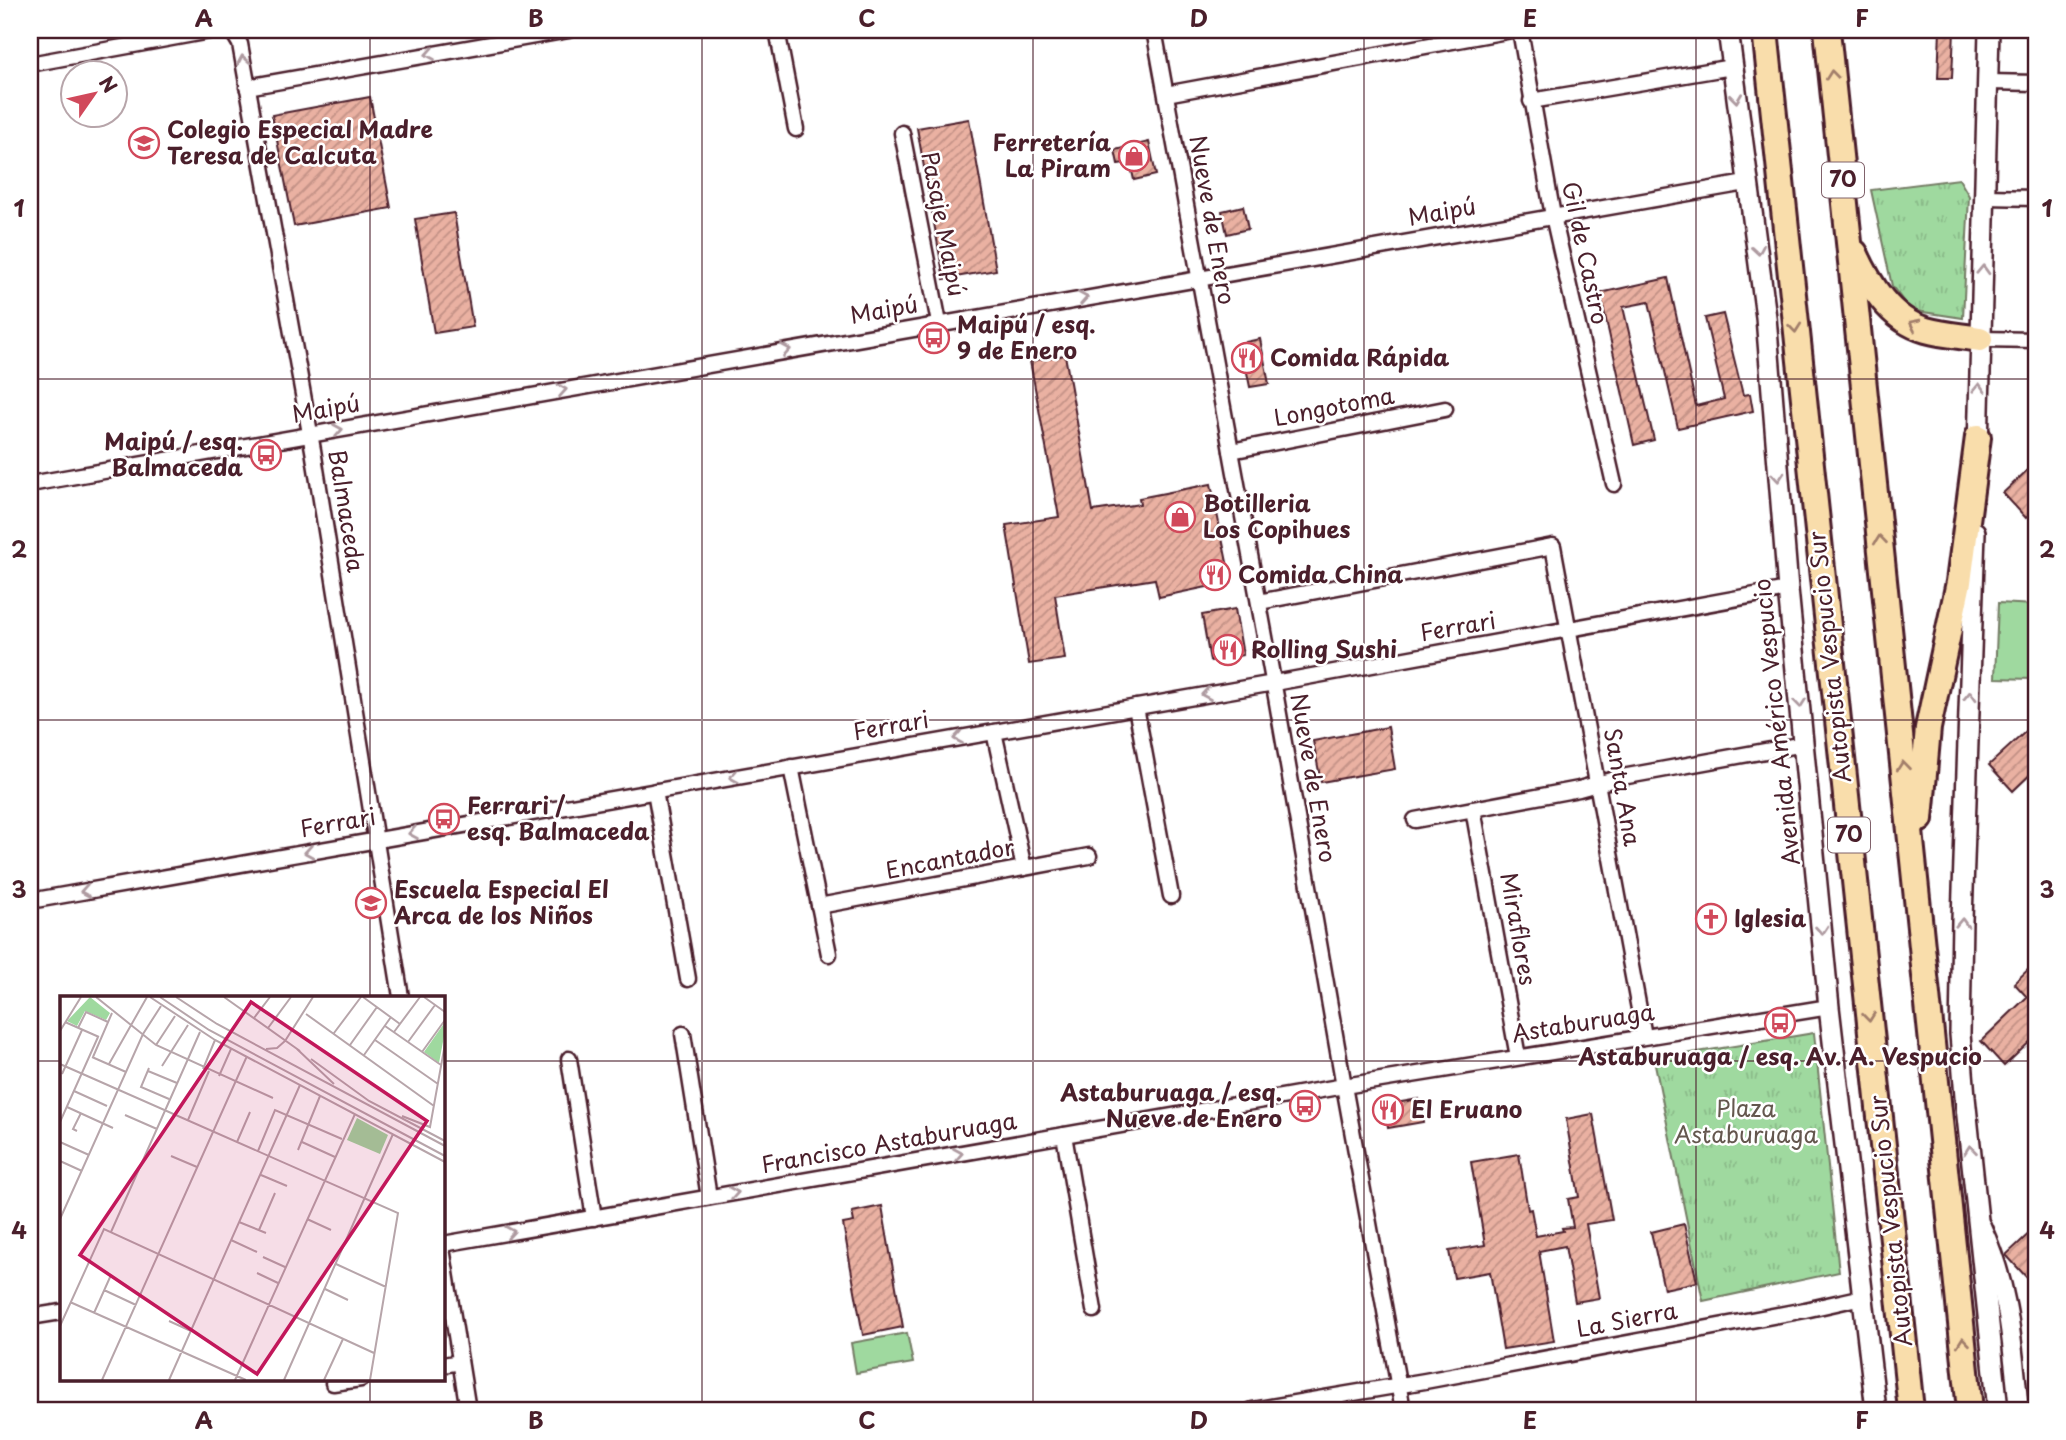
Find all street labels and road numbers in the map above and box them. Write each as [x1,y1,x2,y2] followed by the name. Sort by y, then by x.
[1181,132,1246,307] street label: Nueve de Enero
[913,148,976,299] street label: Pasaje Maipú
[1822,162,1864,198] road number: 70
[1554,178,1619,327] street label: Gil de Castro
[1405,187,1478,234] street label: Maipú
[847,285,920,332] street label: Maipú
[1270,377,1398,434] street label: Longotoma
[289,384,362,431] street label: Maipú
[321,447,374,575] street label: Balmaceda
[1798,530,1859,785] street label: Autopista Vespucio Sur
[1743,577,1808,867] street label: Avenida Américo Vespucio
[1417,602,1498,649] street label: Ferrari
[1282,690,1347,865] street label: Nueve de Enero
[850,701,931,748] street label: Ferrari
[1596,725,1651,849] street label: Santa Ana
[297,798,378,845] street label: Ferrari
[1828,818,1870,852] road number: 70
[882,828,1018,887] street label: Encantador
[1492,869,1547,988] street label: Miraflores
[1509,993,1657,1050] street label: Astaburuaga
[1859,1094,1920,1349] street label: Autopista Vespucio Sur
[758,1102,1020,1181] street label: Francisco Astaburuaga
[1573,1292,1681,1345] street label: La Sierra

